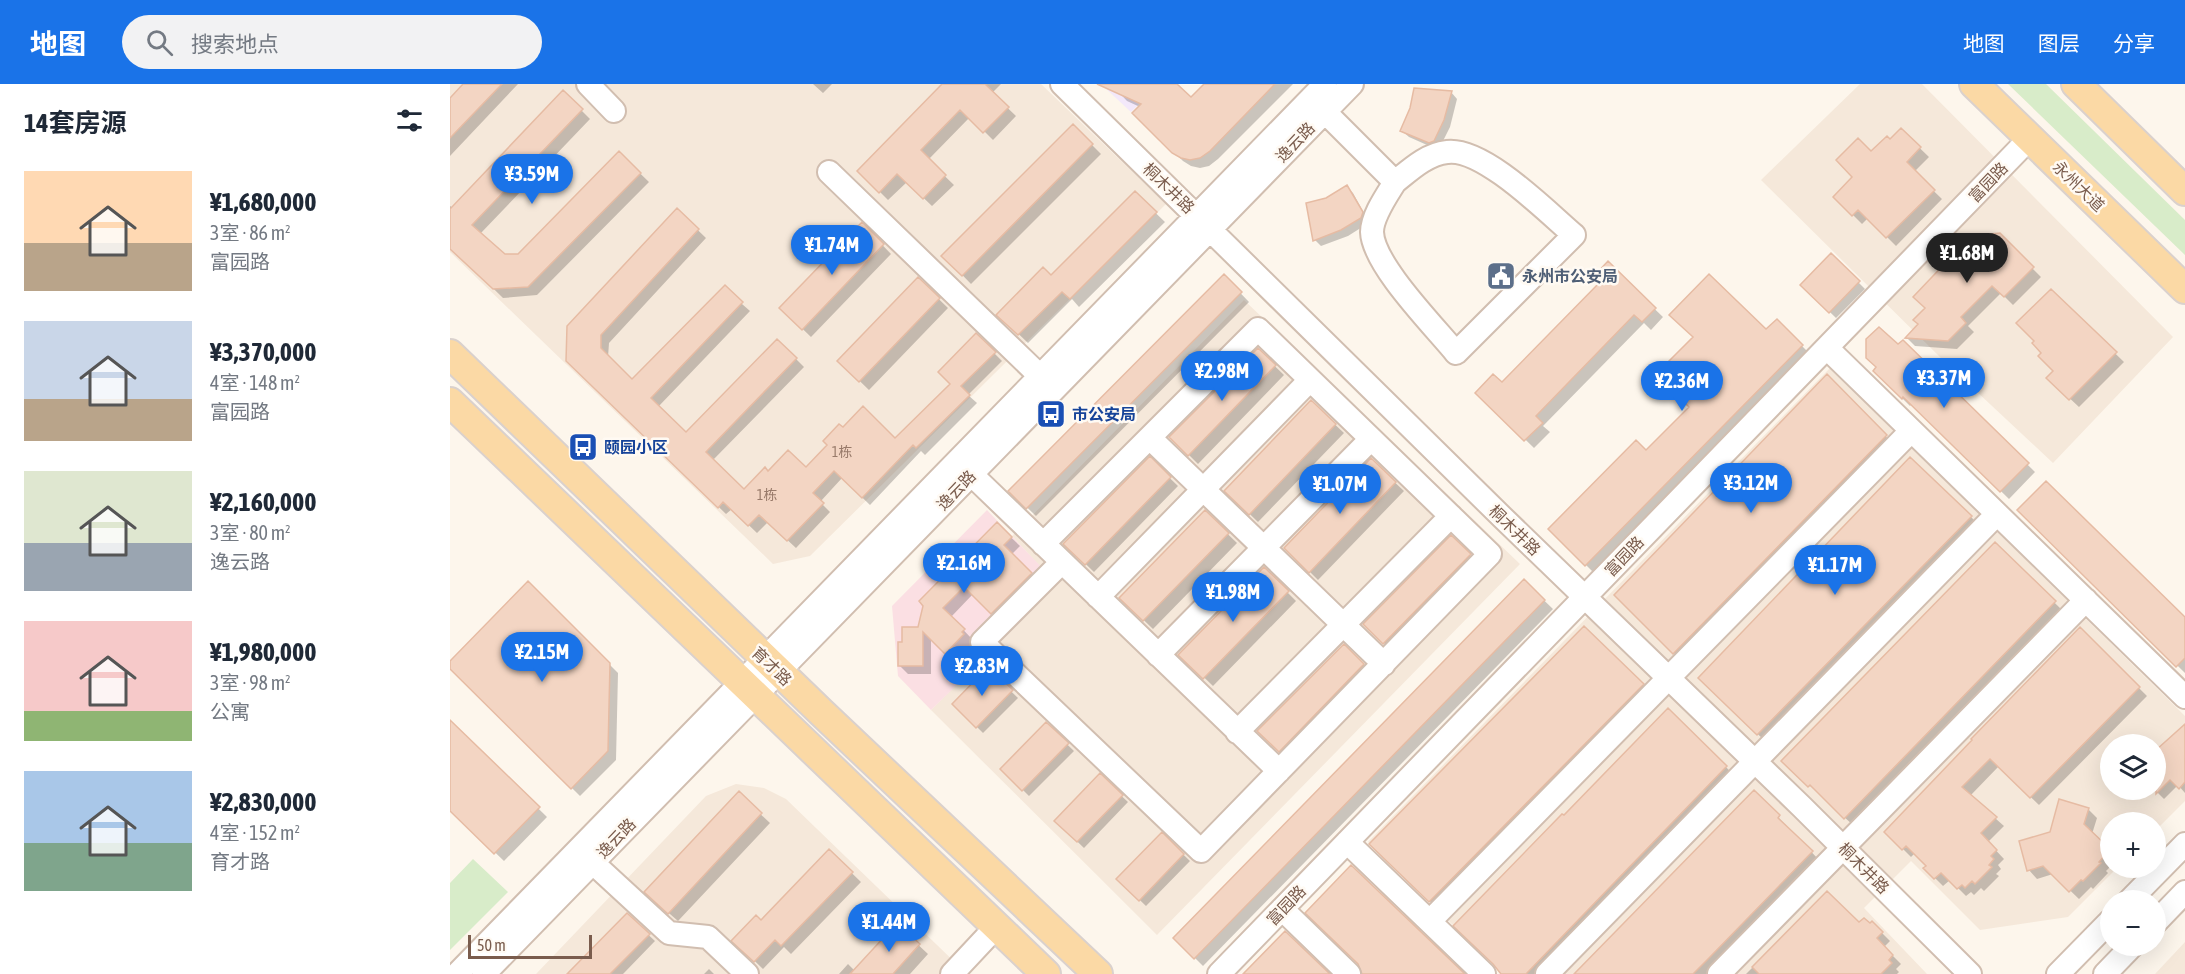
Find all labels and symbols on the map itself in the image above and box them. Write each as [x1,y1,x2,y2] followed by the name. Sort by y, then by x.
[1272,118,1318,166] street label: 逸云路
[483,154,581,205] pin: ¥3.59M
[2050,157,2108,215] street label: 永州大道
[1965,158,2011,206] street label: 富园路
[1140,159,1198,217] street label: 桐木井路
[783,225,881,276] pin: ¥1.74M
[1918,233,2016,284] pin: ¥1.68M
[1485,260,1517,292] public building icon: 永州市公安局
[1522,267,1618,285] place label: 永州市公安局
[1173,351,1271,402] pin: ¥2.98M
[1895,358,1993,409] pin: ¥3.37M
[1633,361,1731,412] pin: ¥2.36M
[1035,398,1067,430] bus stop icon: 市公安局
[1072,405,1136,423] place label: 市公安局
[567,431,599,463] bus stop icon: 颐园小区
[604,438,668,456] place label: 颐园小区
[832,444,852,460] house number: 1栋
[1702,463,1800,514] pin: ¥3.12M
[1291,464,1389,515] pin: ¥1.07M
[933,466,979,514] street label: 逸云路
[757,487,777,503] house number: 1栋
[1486,501,1544,559] street label: 桐木井路
[1601,532,1647,580] street label: 富园路
[915,543,1013,594] pin: ¥2.16M
[1786,545,1884,596] pin: ¥1.17M
[1184,572,1282,623] pin: ¥1.98M
[493,632,591,683] pin: ¥2.15M
[748,643,796,689] street label: 育才路
[933,646,1031,697] pin: ¥2.83M
[593,814,639,862] street label: 逸云路
[1835,839,1893,897] street label: 桐木井路
[1263,881,1309,929] street label: 富园路
[840,902,938,953] pin: ¥1.44M
[468,932,592,960] scale bar

